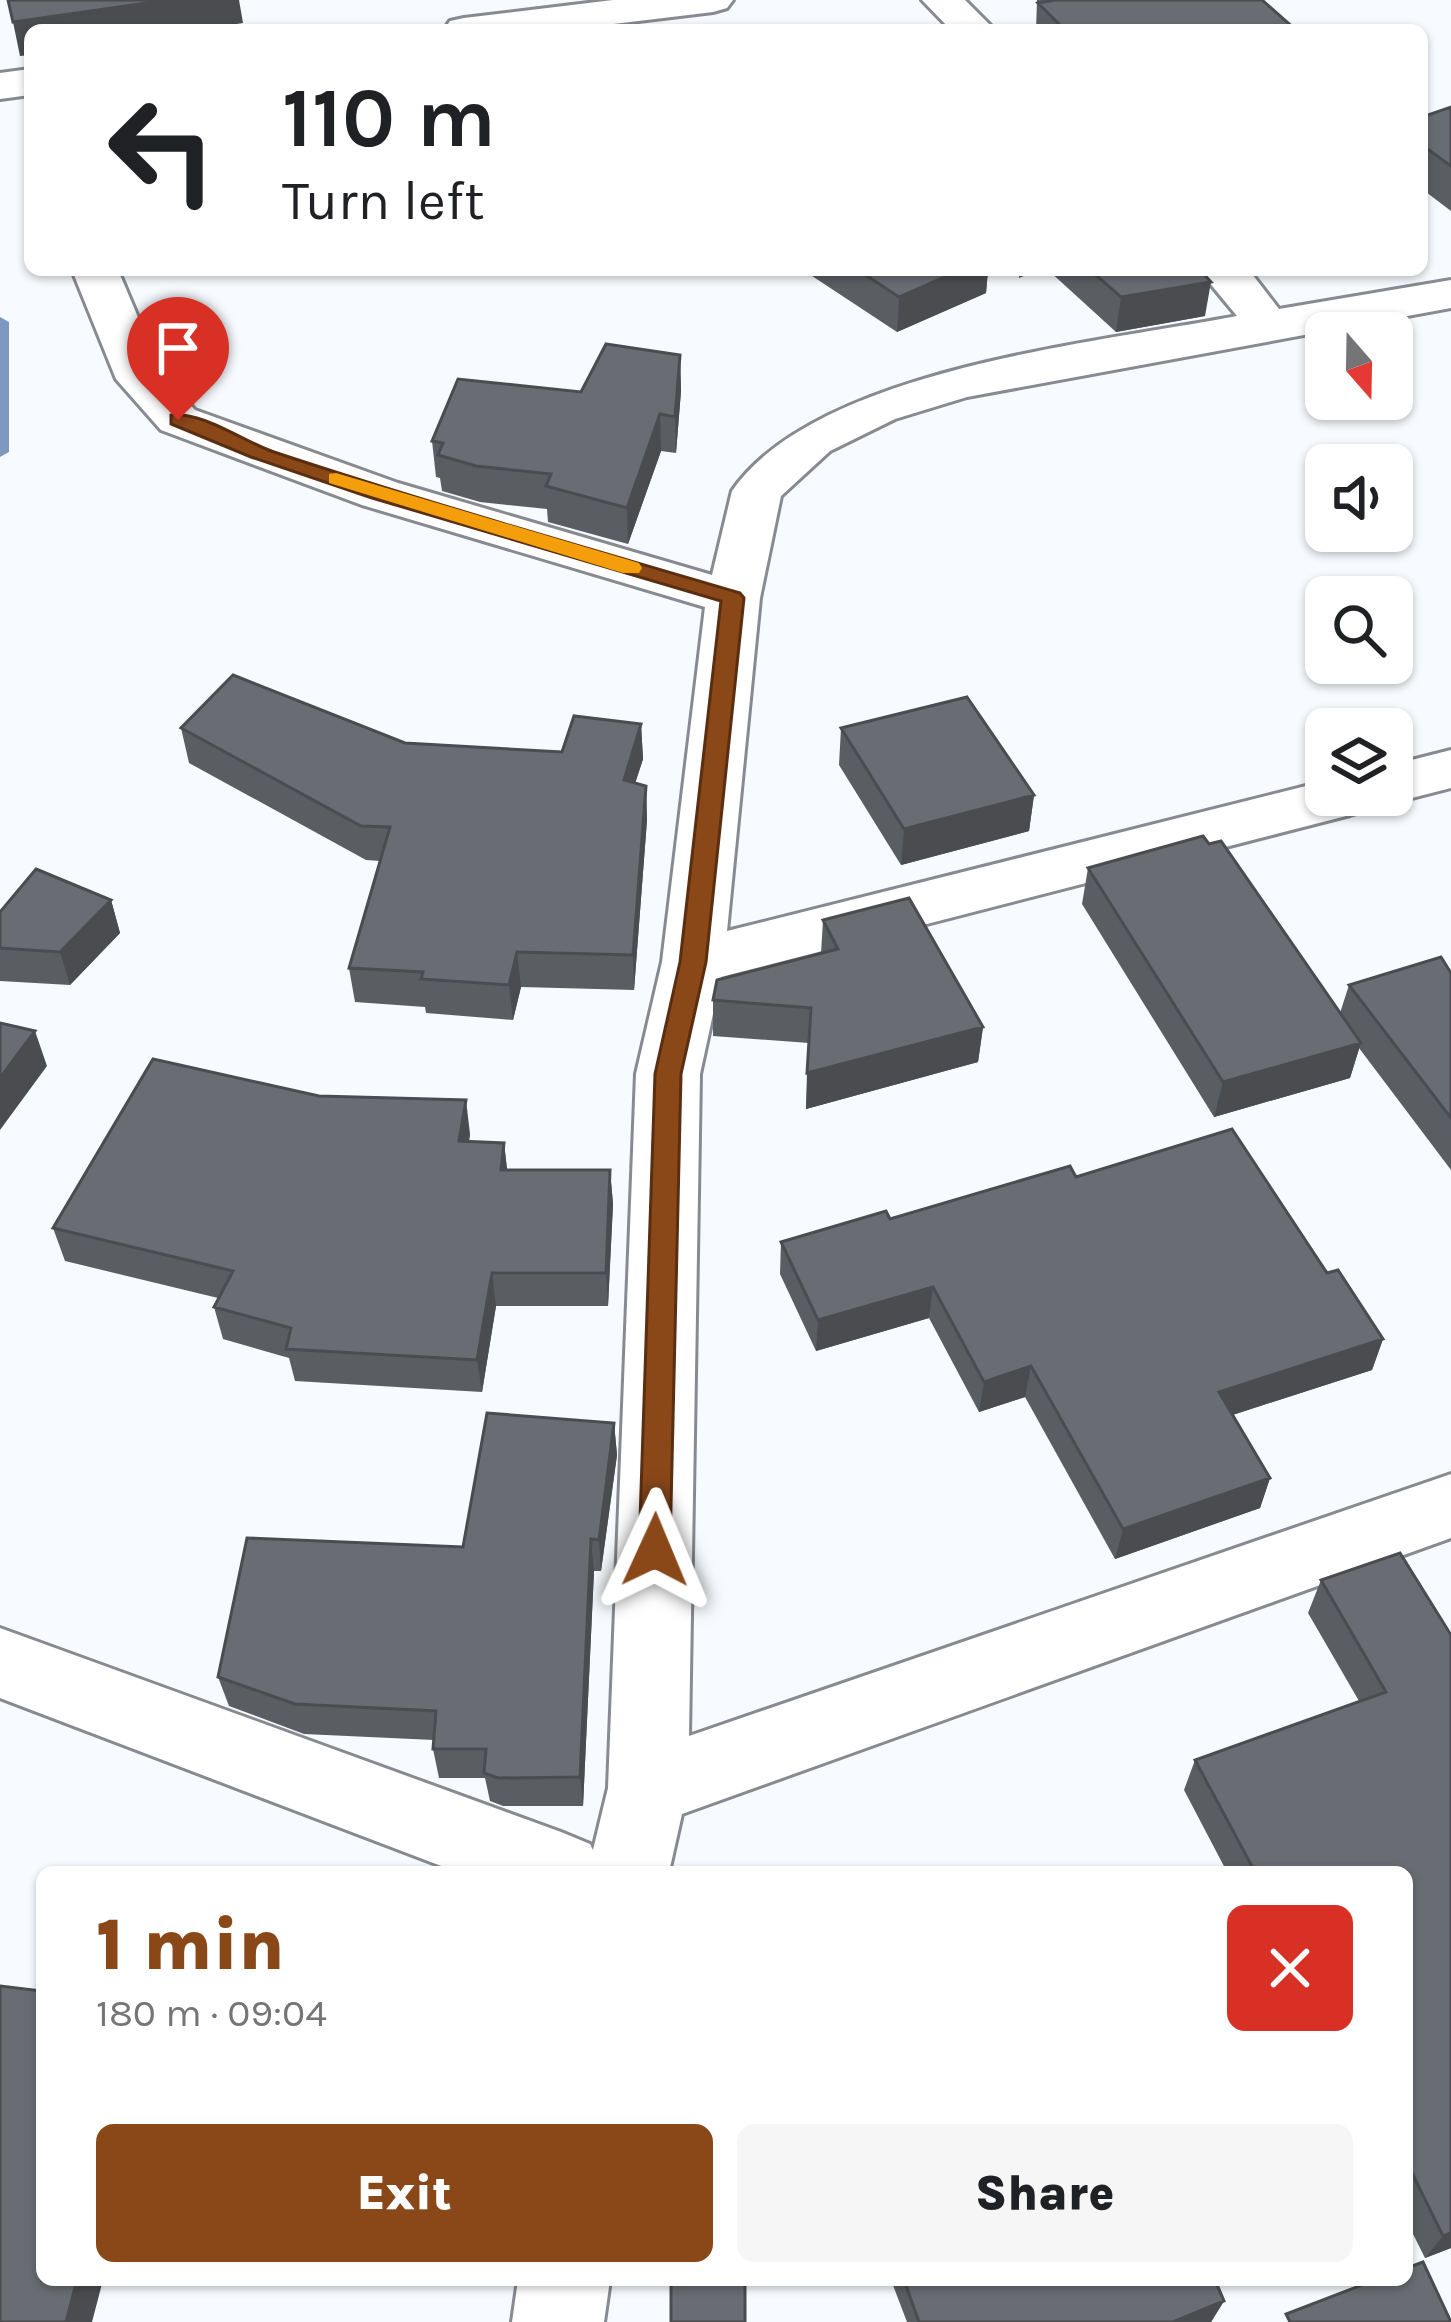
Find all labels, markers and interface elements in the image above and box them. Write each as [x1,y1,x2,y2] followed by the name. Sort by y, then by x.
[282,69,496,167] text: 110 m
[84,72,240,228] icon: left
[282,169,485,233] text: Turn left
[127,297,229,420] pin
[1305,312,1413,420] north arrow
[1305,312,1413,816] map controls
[145,315,211,381] icon: arrive
[1305,444,1413,552] button: sound
[1305,576,1413,684] button: search
[1305,708,1413,816] button: layers
[592,1487,718,1613] position arrow
[96,1903,285,1987] text: 1 min
[1227,1905,1353,2031] button: close
[96,1990,327,2036] text: 180 m · 09:04
[96,2124,713,2262] button: Exit
[737,2124,1353,2262] button: Share

